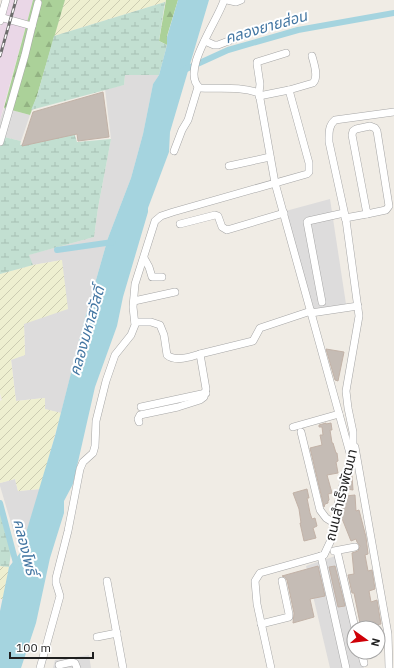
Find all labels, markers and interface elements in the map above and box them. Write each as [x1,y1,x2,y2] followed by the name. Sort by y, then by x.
[223,5,310,47] water label: คลองยายส่อน
[65,280,109,378] water label: คลองมหาสวัสดิ์
[321,447,361,543] street label: ถนนสำเร็จพัฒนา
[9,517,43,581] water label: คลองโพธิ์
[346,620,386,660] north arrow
[10,634,93,660] scale bar
[368,637,383,648] text: N
[16,640,51,655] text: 100 m

